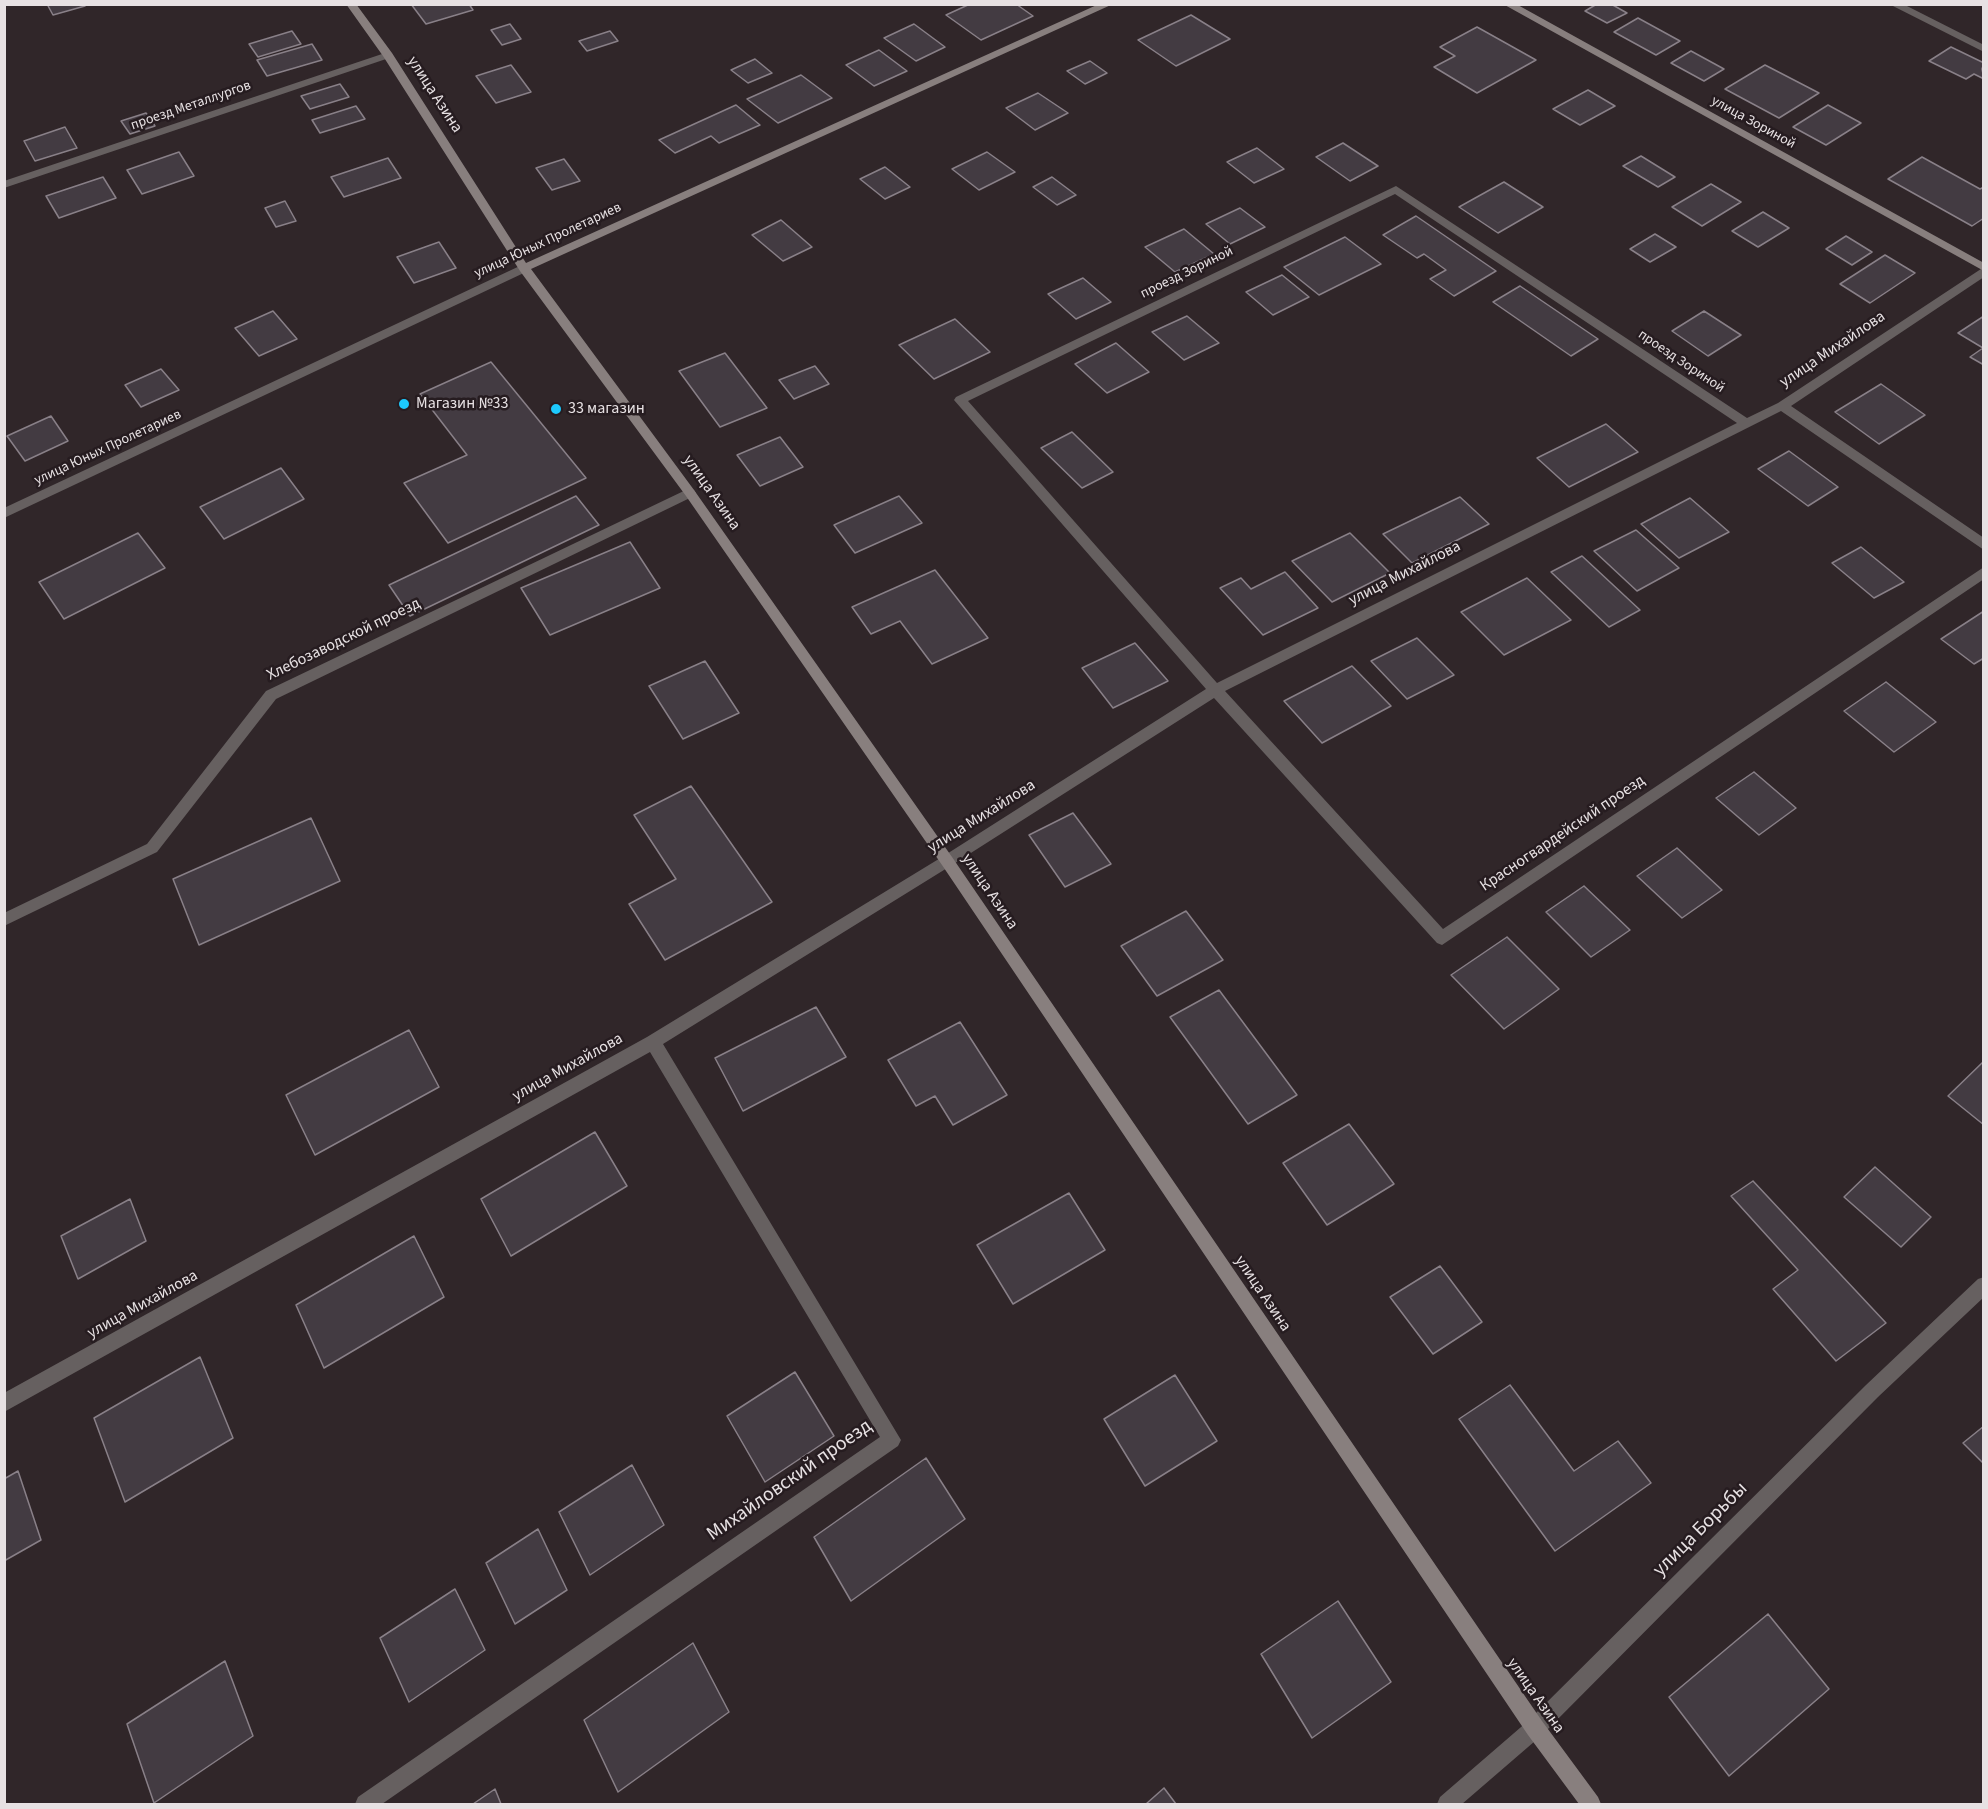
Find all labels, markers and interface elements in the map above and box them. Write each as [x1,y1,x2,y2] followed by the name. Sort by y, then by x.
[402,53,466,137] street label: улица Азина
[129,78,253,134] street label: проезд Металлургов
[1708,93,1798,153] street label: улица Зориной
[472,200,624,282] street label: улица Юных Пролетариев
[1138,243,1236,303] street label: проезд Зориной
[1777,308,1889,392] street label: улица Михайлова
[1634,327,1728,397] street label: проезд Зориной
[416,394,509,414] place label: Магазин №33
[397,397,411,411] marker: Магазин №33
[568,399,645,419] place label: 33 магазин
[549,402,563,416] marker: 33 магазин
[32,407,184,489] street label: улица Юных Пролетариев
[678,452,744,534] street label: улица Азина
[1346,537,1464,611] street label: улица Михайлова
[264,594,424,686] street label: Хлебозаводской проезд
[1477,772,1649,896] street label: Красногвардейский проезд
[925,776,1039,858] street label: улица Михайлова
[957,850,1021,934] street label: улица Азина
[509,1030,627,1106] street label: улица Михайлова
[1230,1252,1294,1336] street label: улица Азина
[84,1267,202,1343] street label: улица Михайлова
[703,1415,877,1547] street label: Михайловский проезд
[1649,1478,1753,1582] street label: улица Борьбы
[1502,1655,1568,1737] street label: улица Азина

